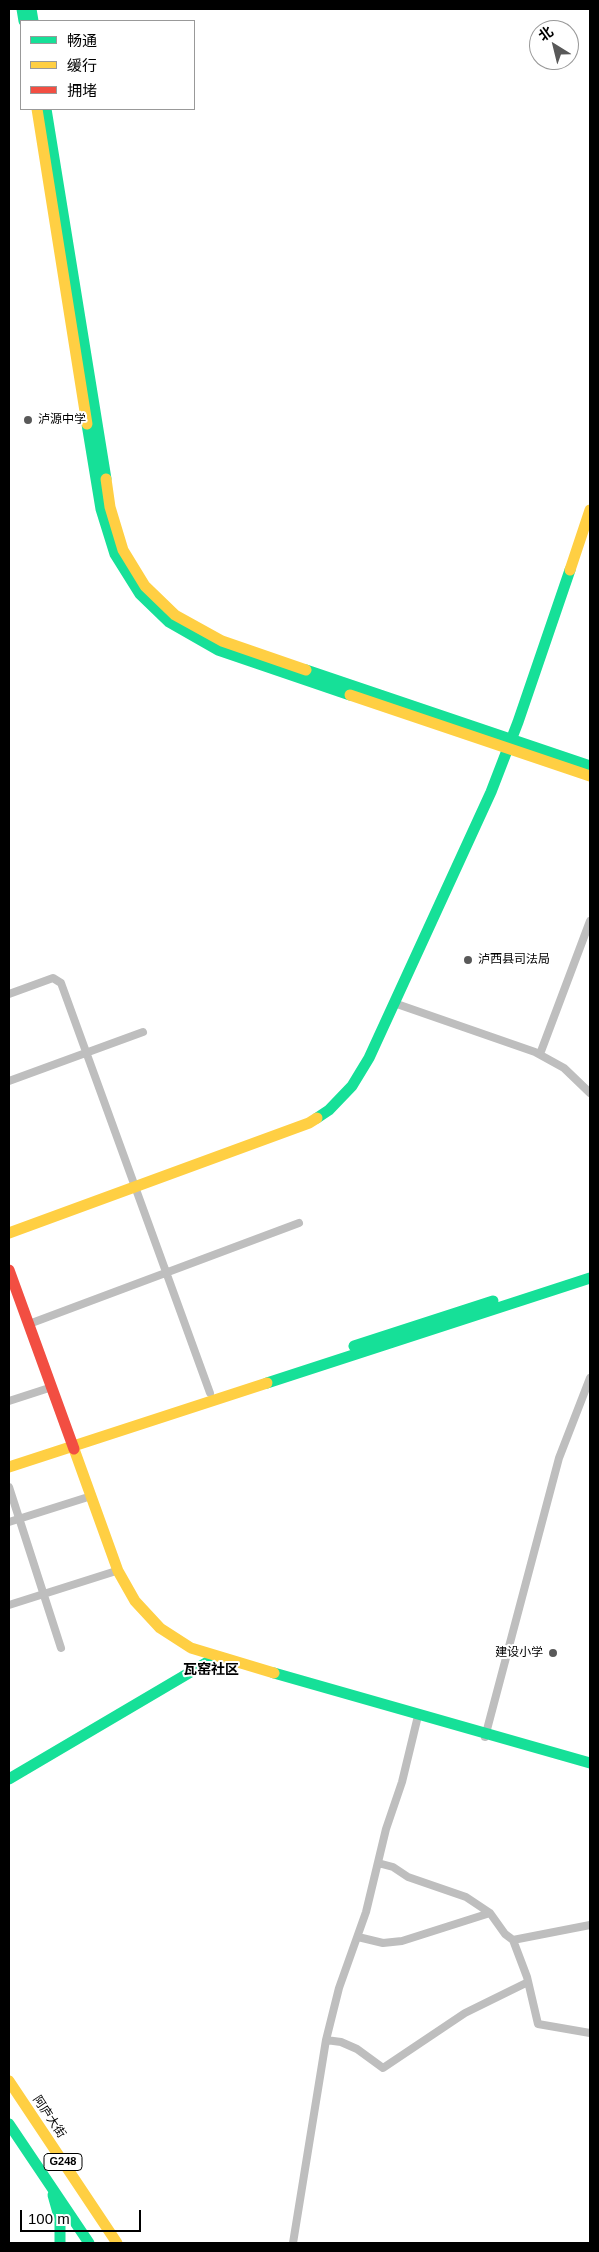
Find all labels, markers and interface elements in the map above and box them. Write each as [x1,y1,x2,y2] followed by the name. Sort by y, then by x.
[20,20,195,110] legend
[529,20,579,70] north arrow
[535,23,556,44] text: 北
[67,32,97,49] text: 畅通
[67,57,97,74] text: 缓行
[67,82,97,99] text: 拥堵
[38,413,86,427] place label: 泸源中学
[22,414,34,426] marker: 泸源中学
[478,953,550,967] place label: 泸西县司法局
[462,954,474,966] marker: 泸西县司法局
[495,1646,543,1660] place label: 建设小学
[547,1647,559,1659] marker: 建设小学
[183,1662,239,1678] district label: 瓦窑社区
[30,2093,68,2141] street label: 阿庐大街
[44,2154,82,2170] road number: G248
[22,2200,144,2232] scale bar
[28,2210,70,2227] text: 100 m

